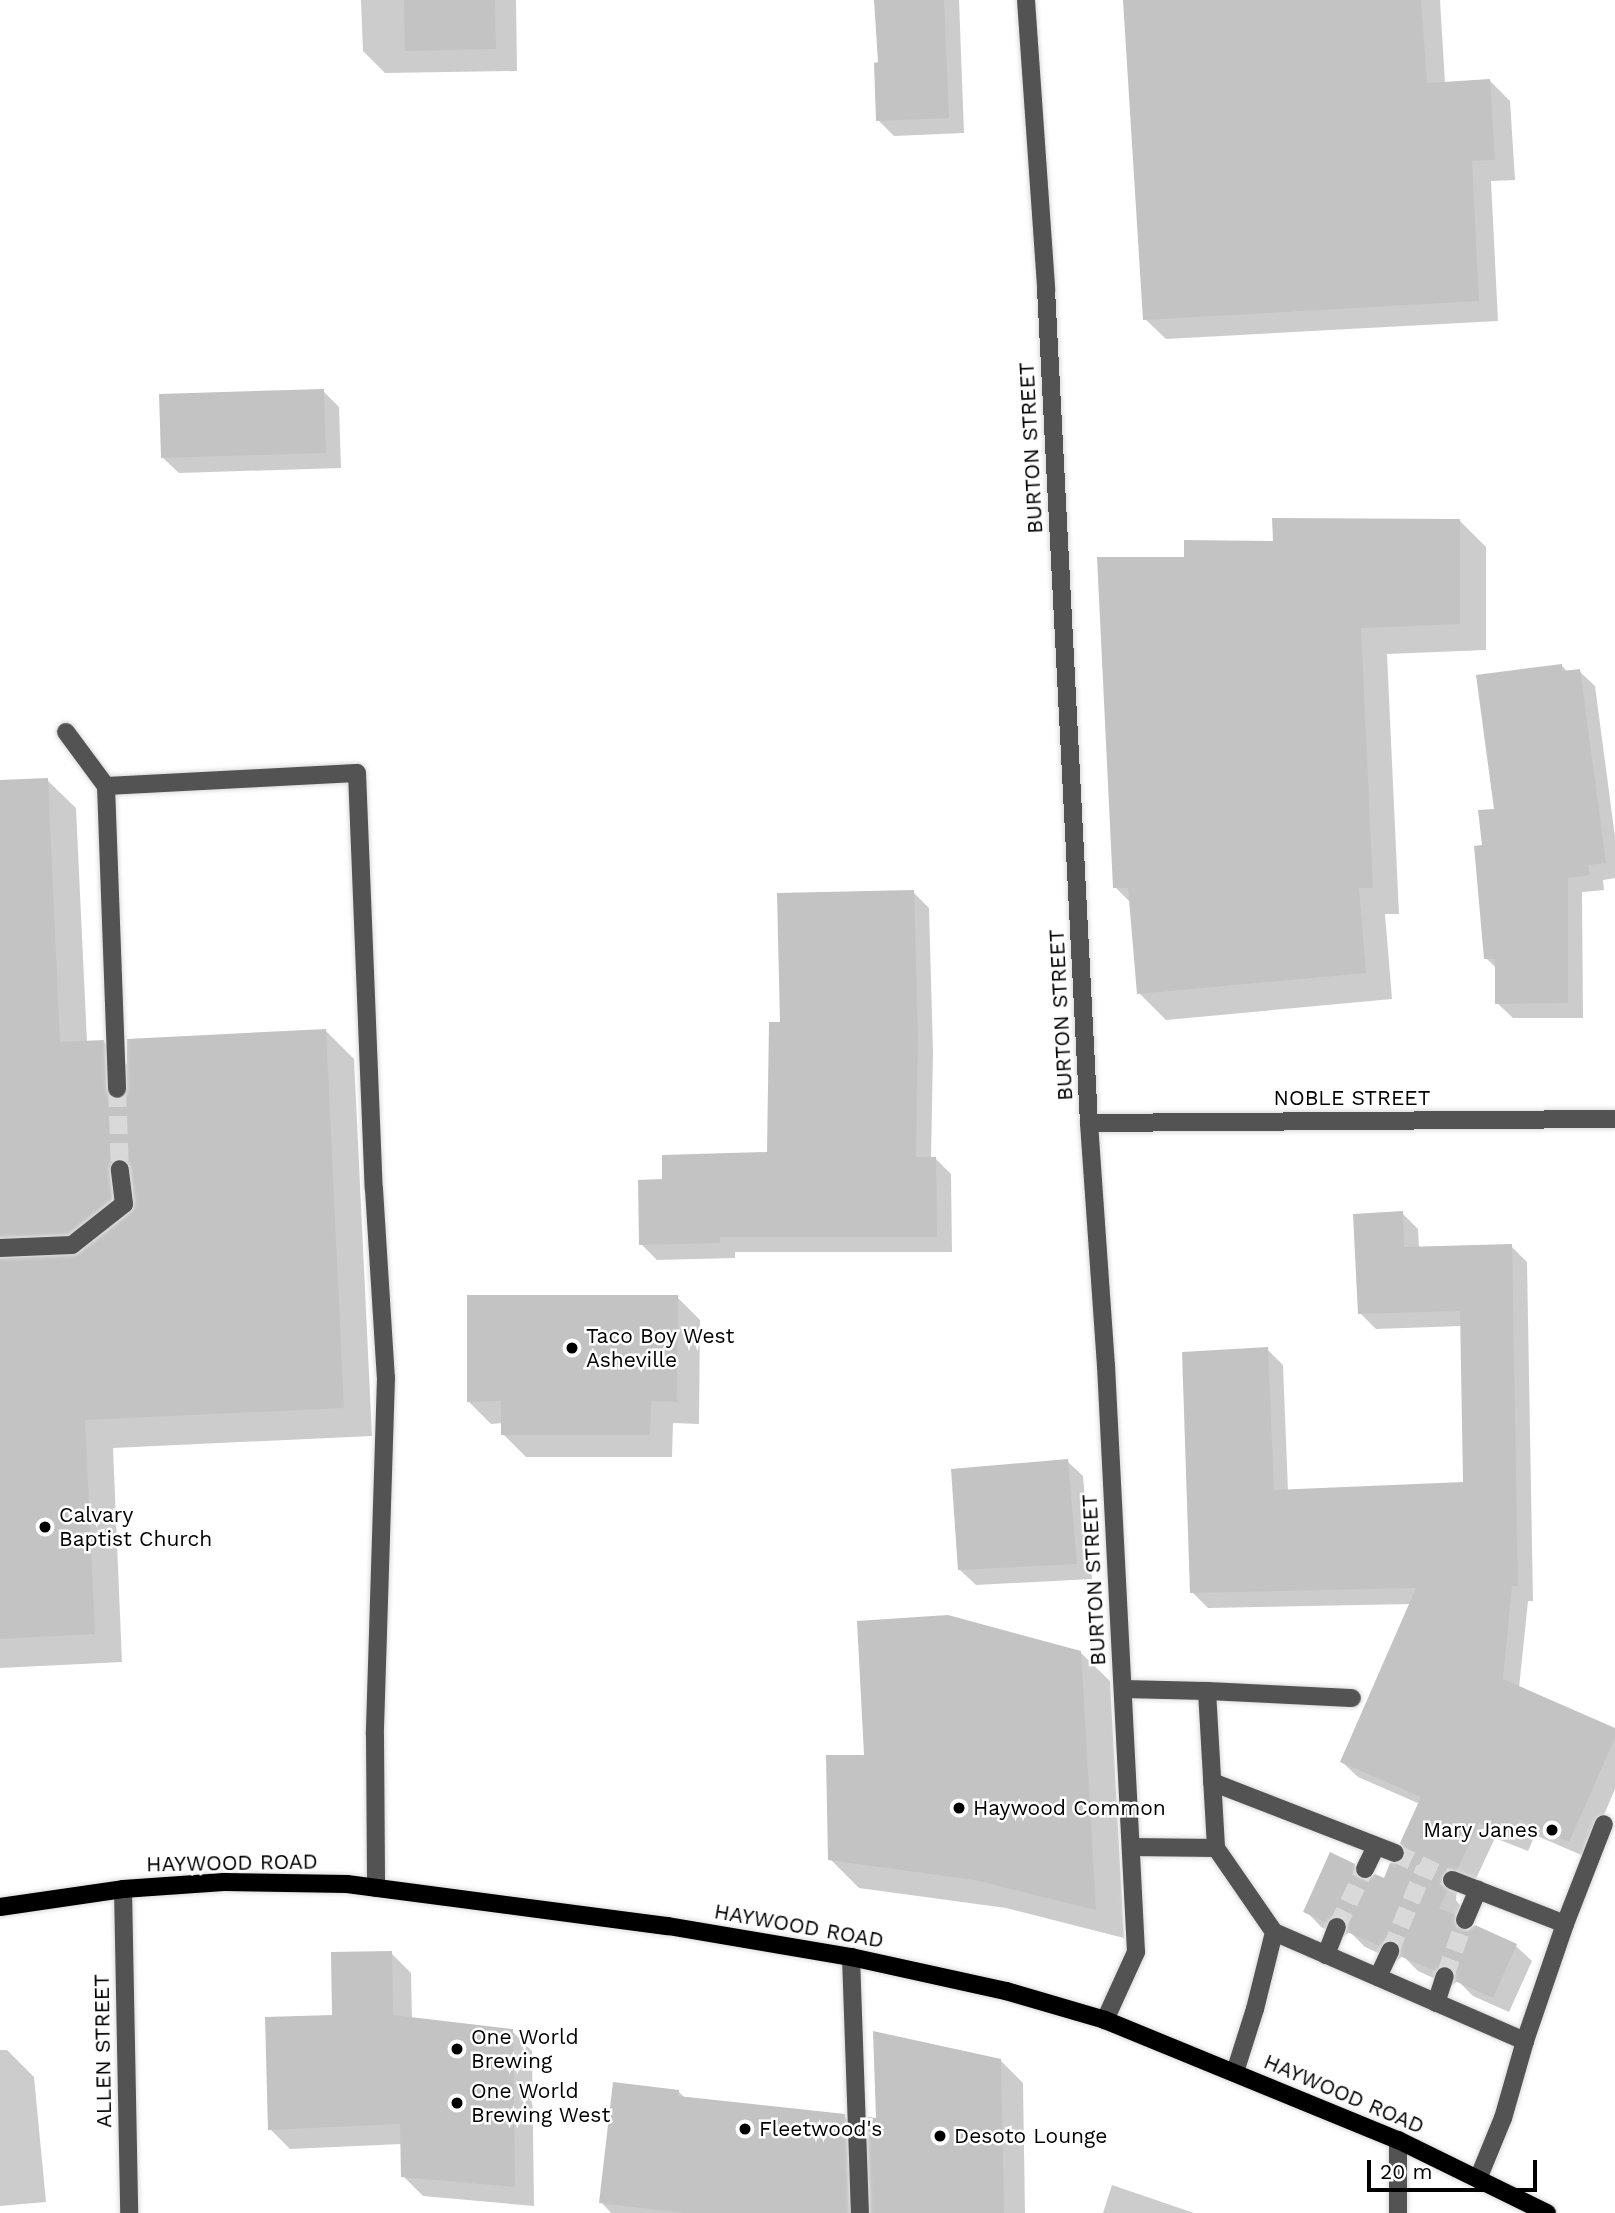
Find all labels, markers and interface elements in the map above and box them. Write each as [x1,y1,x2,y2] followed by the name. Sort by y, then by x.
[1014,362,1048,534] street label: BURTON STREET
[1044,929,1078,1101] street label: BURTON STREET
[1274,1085,1430,1111] street label: NOBLE STREET
[586,1323,735,1373] place label: Taco Boy West Asheville
[564,1340,580,1356] marker: Taco Boy West Asheville
[1077,1494,1111,1666] street label: BURTON STREET
[59,1502,212,1552] place label: Calvary Baptist Church
[37,1519,53,1535] marker: Calvary Baptist Church
[973,1795,1166,1821] place label: Haywood Common
[951,1800,967,1816] marker: Haywood Common
[1422,1817,1538,1843] place label: Mary Janes
[1544,1822,1560,1838] marker: Mary Janes
[146,1849,318,1877] street label: HAYWOOD ROAD
[712,1899,886,1953] street label: HAYWOOD ROAD
[89,1974,117,2128] street label: ALLEN STREET
[471,2024,579,2074] place label: One World Brewing
[449,2041,465,2057] marker: One World Brewing
[1260,2049,1428,2139] street label: HAYWOOD ROAD
[471,2078,611,2128] place label: One World Brewing West
[449,2095,465,2111] marker: One World Brewing West
[759,2116,882,2142] place label: Fleetwood's
[737,2121,753,2137] marker: Fleetwood's
[954,2123,1107,2149] place label: Desoto Lounge
[932,2128,948,2144] marker: Desoto Lounge
[1370,2146,1540,2190] scale bar
[1380,2159,1432,2184] text: 20 m

